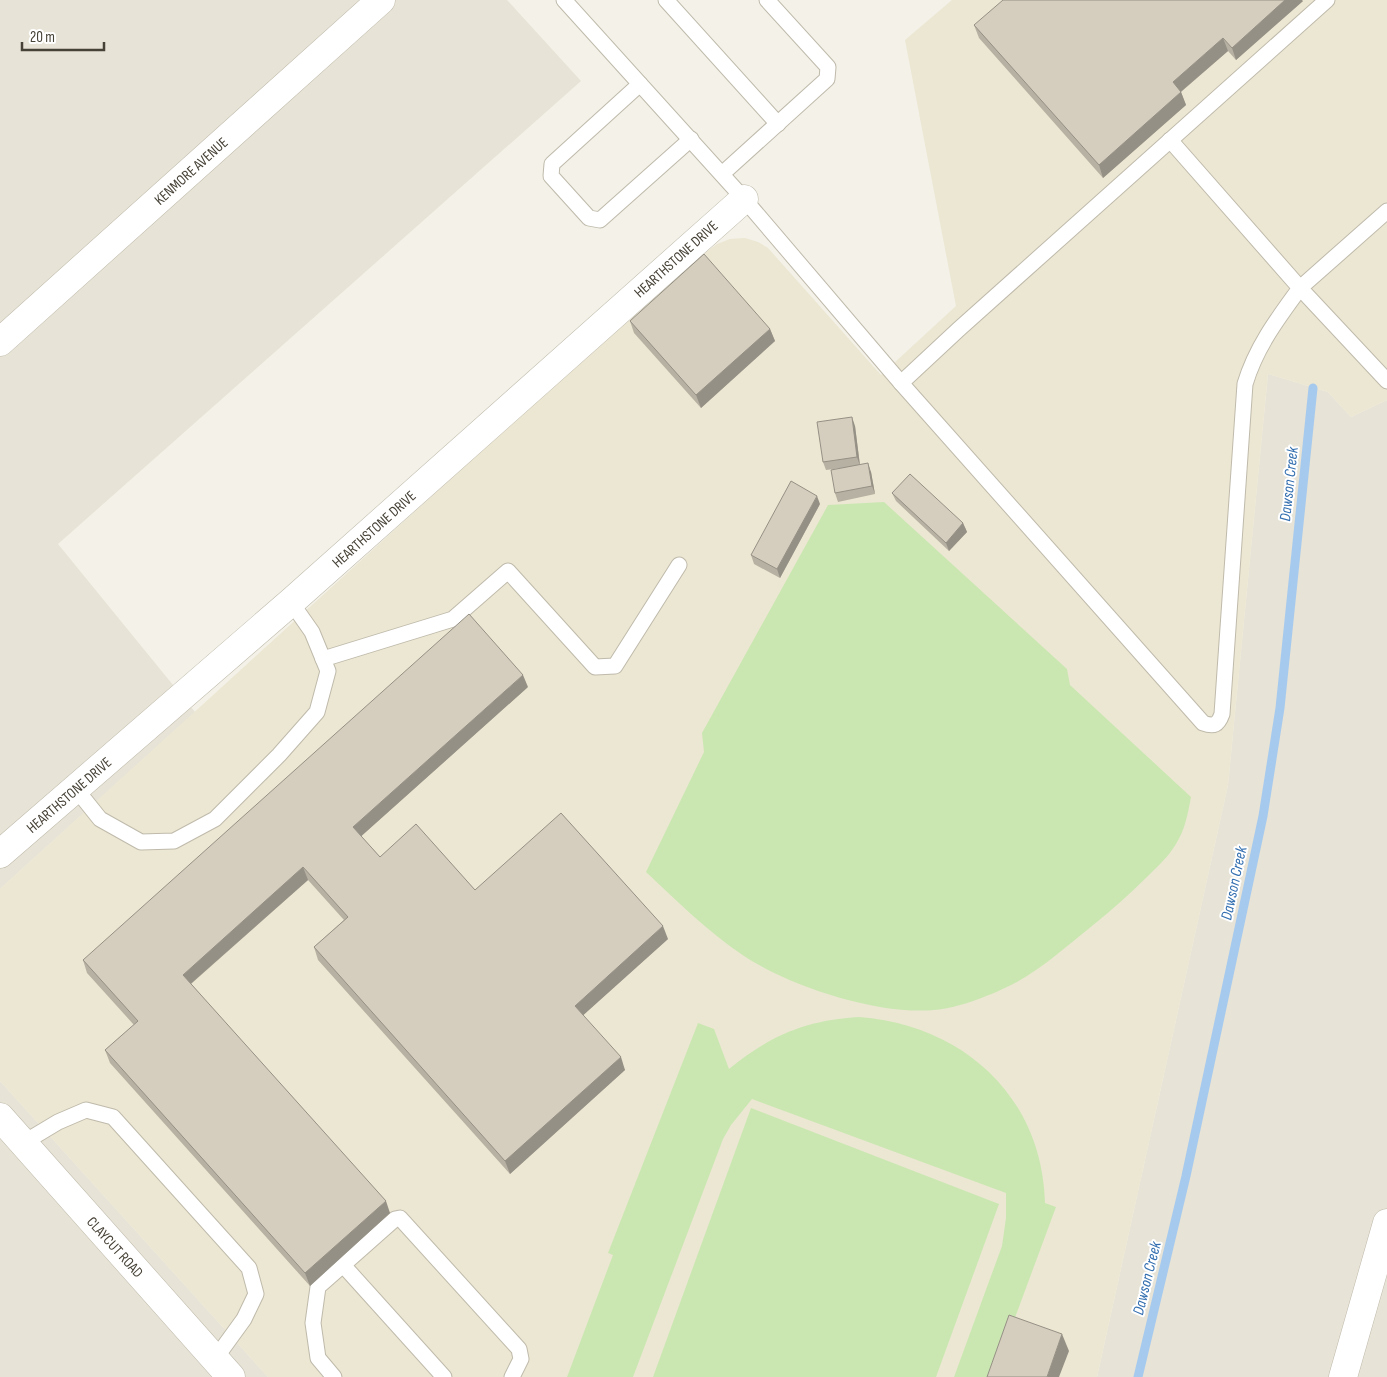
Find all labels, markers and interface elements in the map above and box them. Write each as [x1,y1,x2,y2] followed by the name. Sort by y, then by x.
[22,20,105,52] scale bar
[30,28,55,47] text: 20 m
[151,133,232,209] street label: KENMORE AVENUE
[630,217,722,302] street label: HEARTHSTONE DRIVE
[1276,445,1303,522] water label: Dawson Creek
[328,487,420,572] street label: HEARTHSTONE DRIVE
[23,753,116,838] street label: HEARTHSTONE DRIVE
[1217,844,1252,922] water label: Dawson Creek
[82,1213,147,1282] street label: CLAYCUT ROAD
[1129,1239,1166,1317] water label: Dawson Creek

